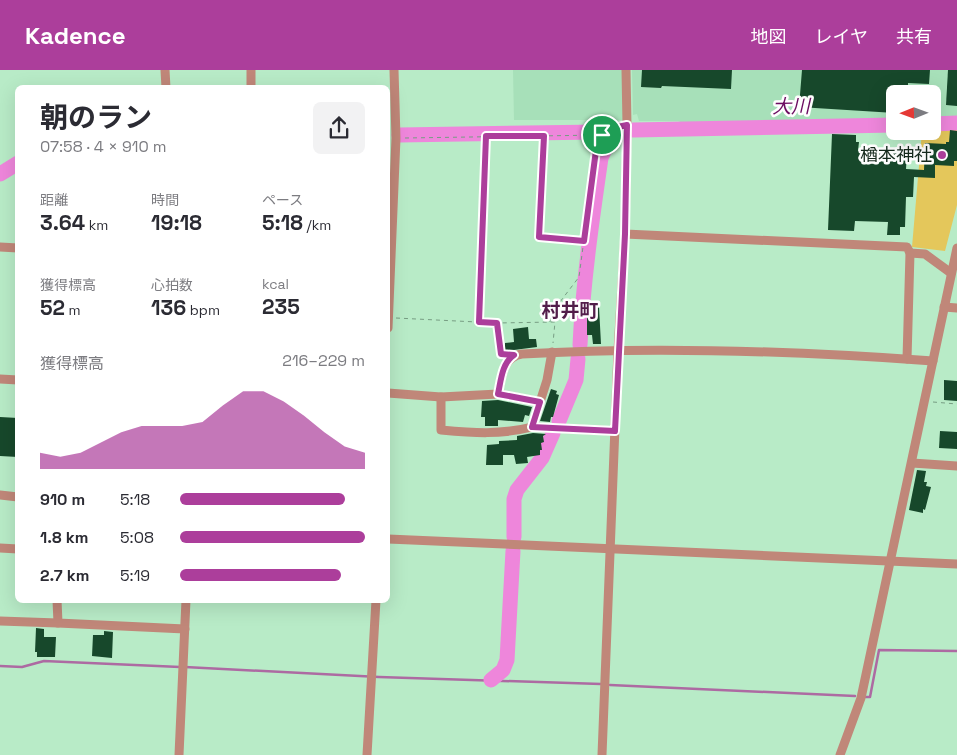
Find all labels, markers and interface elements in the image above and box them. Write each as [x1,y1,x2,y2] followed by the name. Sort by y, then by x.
[25,20,126,51] text: Kadence
[751,25,787,48] text: 地図
[815,25,868,48] text: レイヤ
[896,25,932,48] text: 共有
[886,85,941,140] north arrow
[886,85,941,140] map controls
[772,94,812,119] water label: 大川
[40,99,152,135] text: 朝のラン
[313,102,365,154] button: share
[581,114,623,156] pin
[588,121,616,149] icon: arrive
[40,136,167,157] text: 07:58 · 4 × 910 m
[860,143,932,166] place label: 楢本神社
[936,149,948,161] marker: 楢本神社
[40,191,68,209] text: 距離
[151,191,179,209] text: 時間
[262,191,303,209] text: ペース
[40,209,85,236] text: 3.64
[151,209,202,236] text: 19:18
[262,209,303,236] text: 5:18
[85,216,108,234] text: km
[303,216,331,234] text: /km
[262,275,289,293] text: kcal
[40,276,96,294] text: 獲得標高
[151,276,193,294] text: 心拍数
[262,293,300,320] text: 235
[40,294,65,321] text: 52
[151,294,186,321] text: 136
[541,298,599,323] district label: 村井町
[65,301,81,319] text: m
[186,301,220,319] text: bpm
[282,350,365,371] text: 216–229 m
[40,353,104,374] text: 獲得標高
[40,489,85,510] text: 910 m
[120,489,150,510] text: 5:18
[40,527,88,548] text: 1.8 km
[120,527,154,548] text: 5:08
[40,565,89,586] text: 2.7 km
[120,565,150,586] text: 5:19

